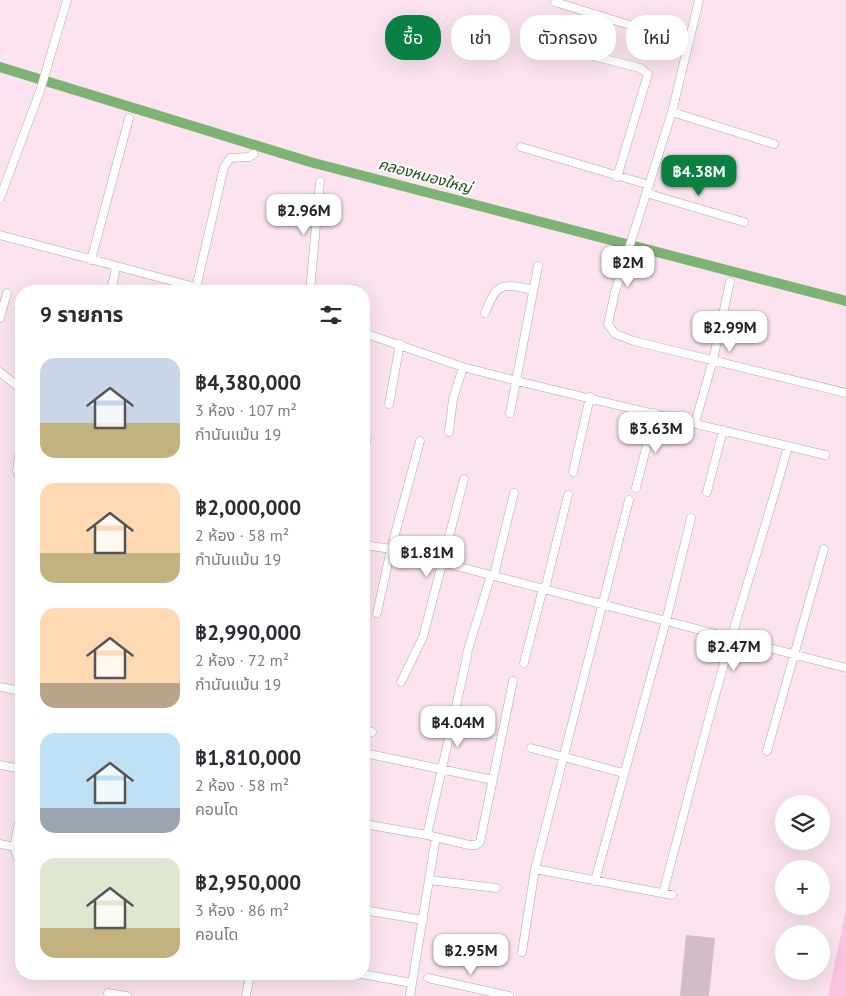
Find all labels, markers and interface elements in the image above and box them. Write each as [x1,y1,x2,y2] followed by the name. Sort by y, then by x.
[385,15,441,60] chip: ซื้อ
[451,15,510,60] chip: เช่า
[520,15,616,60] chip: ตัวกรอง
[626,15,688,60] chip: ใหม่
[376,154,476,198] water label: คลองหนองใหญ่
[658,154,740,197] pin: ฿4.38M
[672,161,726,181] text: ฿4.38M
[263,194,345,236] pin: ฿2.96M
[277,200,331,220] text: ฿2.96M
[604,246,652,288] pin: ฿2M
[612,252,644,272] text: ฿2M
[40,301,123,328] text: 9 รายการ
[317,301,345,329] icon: filters
[689,310,771,353] pin: ฿2.99M
[703,317,757,337] text: ฿2.99M
[195,369,301,396] text: ฿4,380,000
[80,378,140,438] icon: home
[195,400,297,420] text: 3 ห้อง · 107 m²
[615,412,697,454] pin: ฿3.63M
[629,418,683,438] text: ฿3.63M
[195,424,281,444] text: กำนันแม้น 19
[195,494,301,521] text: ฿2,000,000
[80,503,140,563] icon: home
[195,525,289,545] text: 2 ห้อง · 58 m²
[386,536,468,578] pin: ฿1.81M
[400,542,454,562] text: ฿1.81M
[195,549,281,569] text: กำนันแม้น 19
[195,619,301,646] text: ฿2,990,000
[80,628,140,688] icon: home
[693,630,775,672] pin: ฿2.47M
[707,636,761,656] text: ฿2.47M
[195,650,289,670] text: 2 ห้อง · 72 m²
[195,674,281,694] text: กำนันแม้น 19
[417,706,499,748] pin: ฿4.04M
[431,712,485,732] text: ฿4.04M
[195,744,301,771] text: ฿1,810,000
[80,753,140,813] icon: home
[195,775,289,795] text: 2 ห้อง · 58 m²
[775,795,830,980] map controls
[775,795,830,850] button: layers
[195,799,238,819] text: คอนโด
[775,860,830,915] button: +
[195,869,301,896] text: ฿2,950,000
[80,878,140,938] icon: home
[195,900,289,920] text: 3 ห้อง · 86 m²
[195,924,238,944] text: คอนโด
[775,925,830,980] button: −
[430,934,512,976] pin: ฿2.95M
[444,940,498,960] text: ฿2.95M

